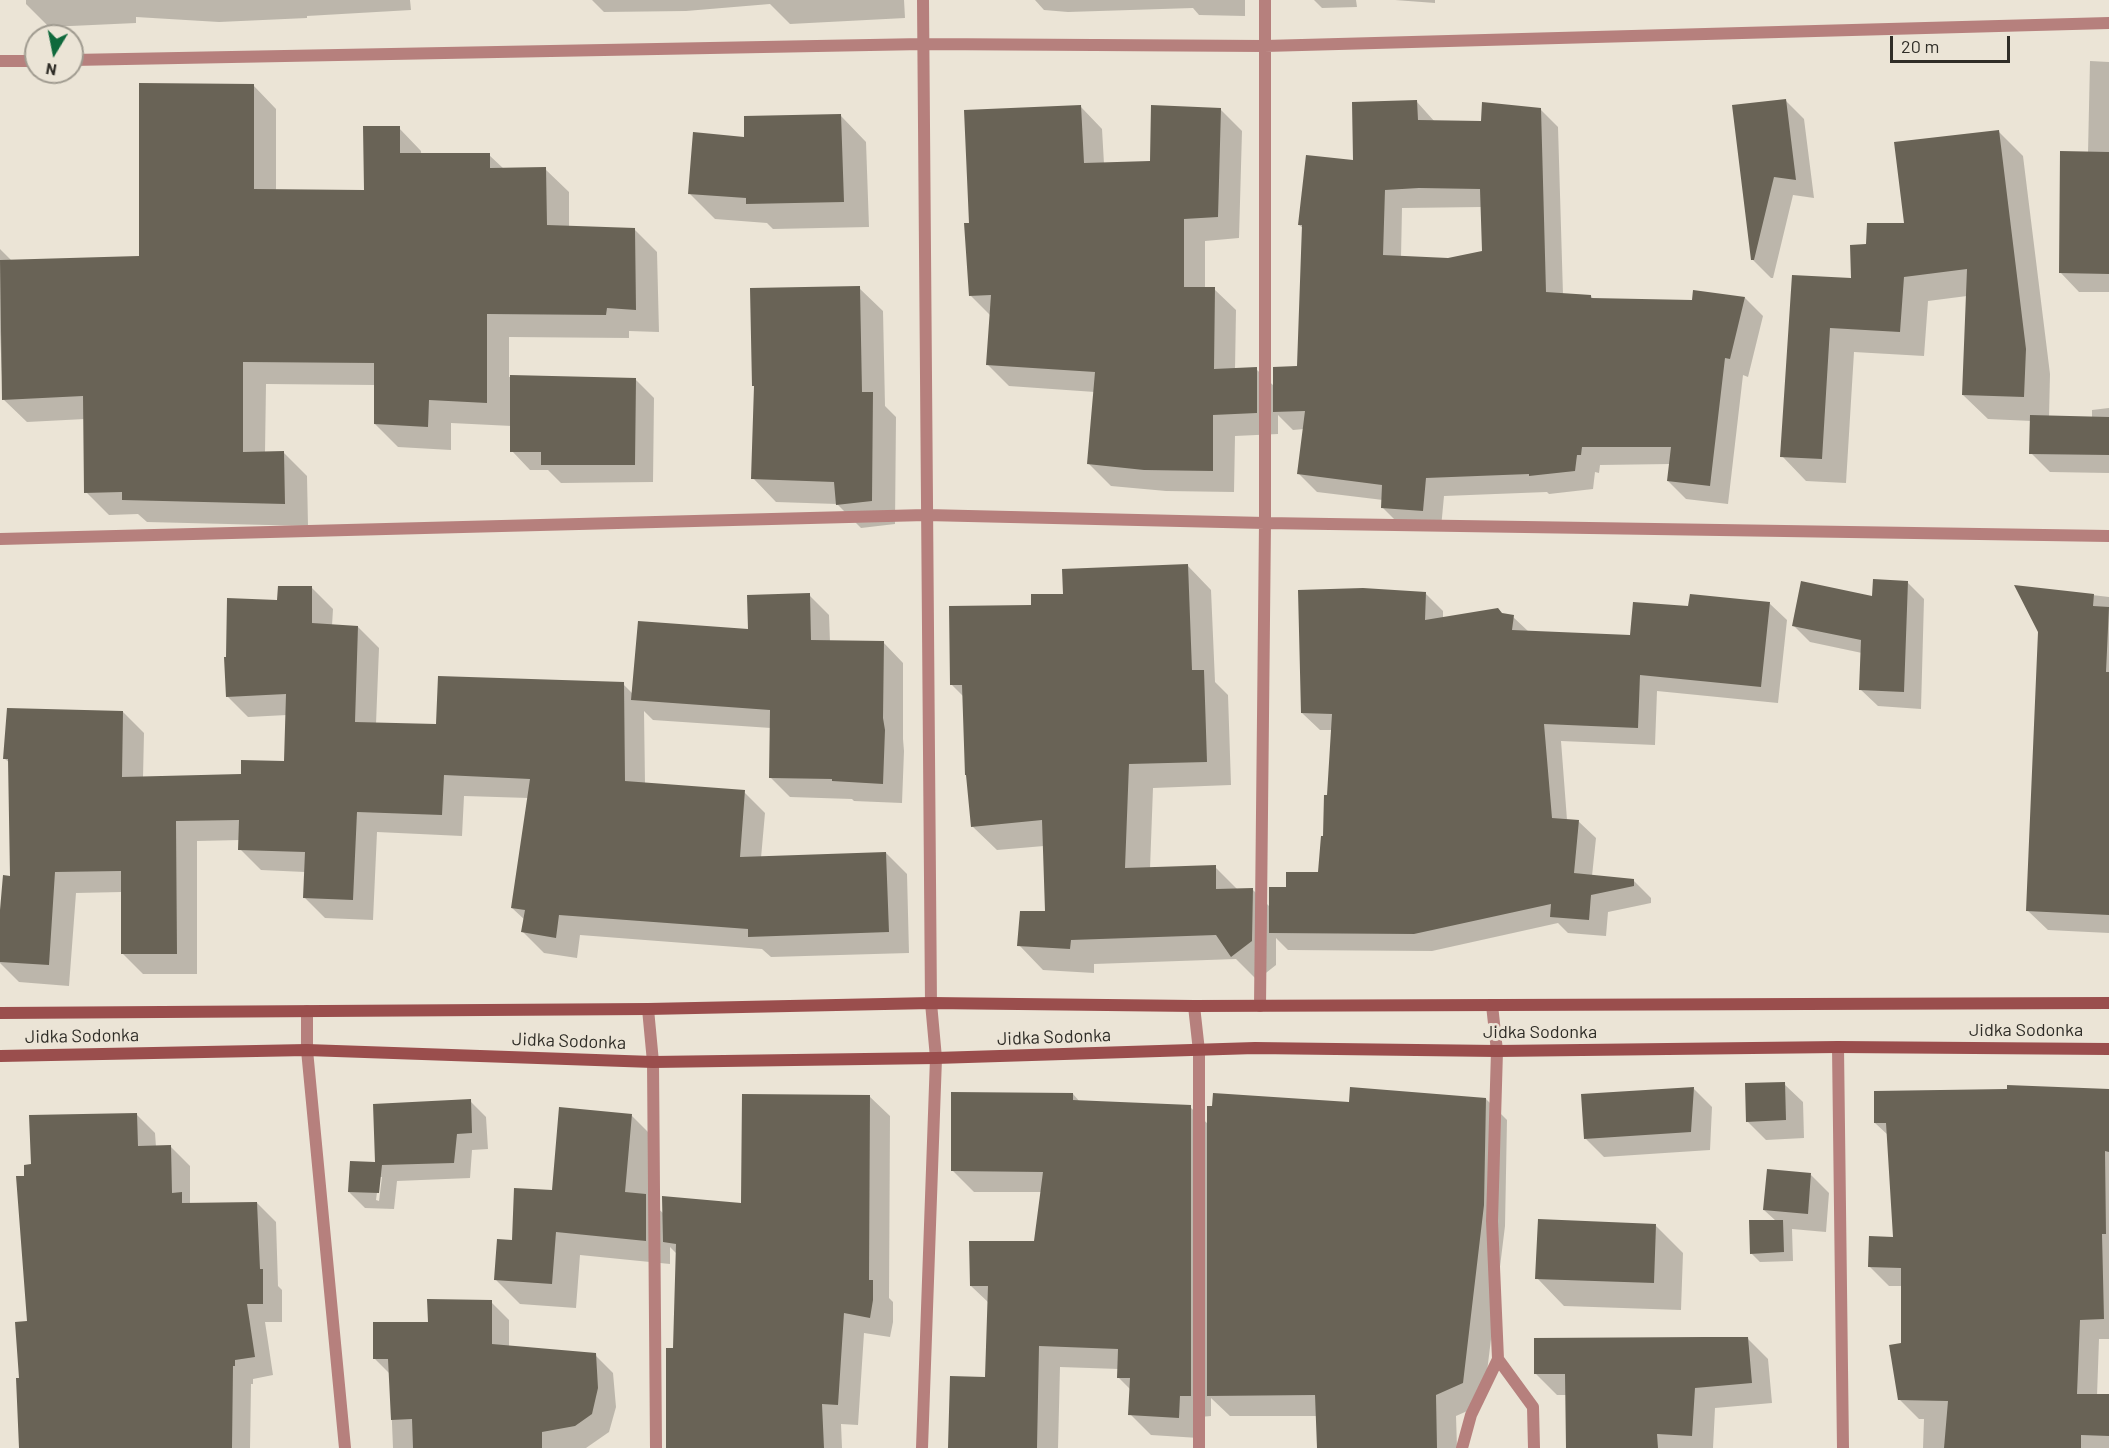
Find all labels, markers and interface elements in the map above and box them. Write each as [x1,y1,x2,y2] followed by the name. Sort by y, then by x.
[24,24,84,84] north arrow
[1893,24,2013,62] scale bar
[1901,35,1939,57] text: 20 m
[44,60,58,81] text: N
[1969,1019,2083,1041] street label: Jidka Sodonka
[1483,1021,1597,1043] street label: Jidka Sodonka
[25,1024,139,1048] street label: Jidka Sodonka
[997,1024,1111,1050] street label: Jidka Sodonka
[512,1028,626,1054] street label: Jidka Sodonka

